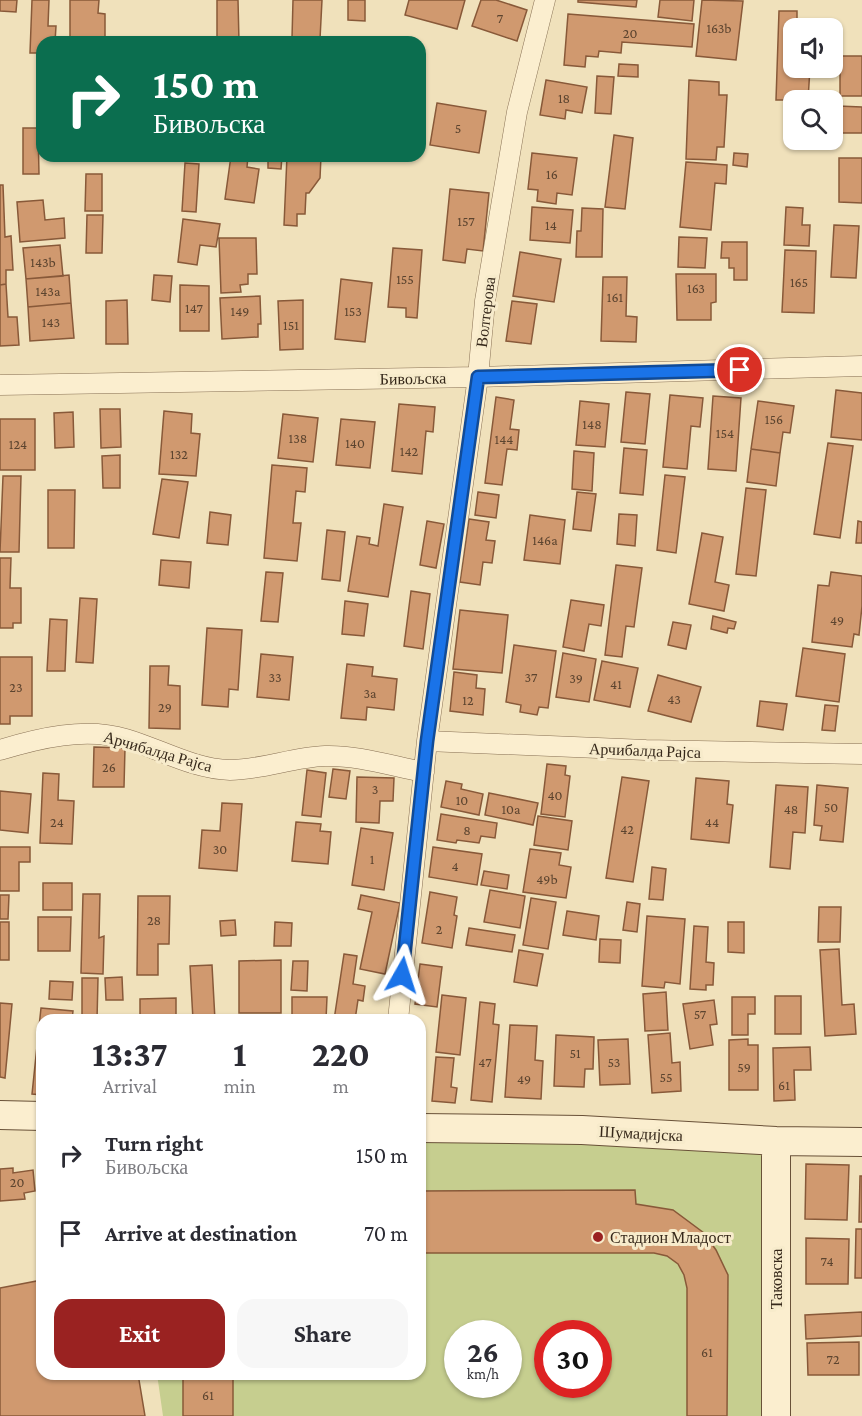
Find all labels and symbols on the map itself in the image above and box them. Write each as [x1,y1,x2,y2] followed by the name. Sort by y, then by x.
[497,10,504,26] house number: 7
[706,20,732,36] house number: 163b
[623,25,637,41] house number: 20
[558,90,570,106] house number: 18
[455,120,461,136] house number: 5
[546,166,558,182] house number: 16
[457,213,475,229] house number: 157
[545,217,557,233] house number: 14
[30,254,56,270] house number: 143b
[396,271,414,287] house number: 155
[790,274,808,290] house number: 165
[473,276,499,348] street label: Волтерова
[687,280,705,296] house number: 163
[36,283,61,299] house number: 143a
[607,289,624,305] house number: 161
[185,300,203,316] house number: 147
[231,303,249,319] house number: 149
[344,303,362,319] house number: 153
[42,314,60,330] house number: 143
[283,317,299,333] house number: 151
[714,344,765,395] pin
[380,369,446,388] street label: Бивољска
[765,411,783,427] house number: 156
[582,416,602,432] house number: 148
[716,425,734,441] house number: 154
[289,430,307,446] house number: 138
[495,431,513,447] house number: 144
[345,435,365,451] house number: 140
[9,436,27,452] house number: 124
[400,443,418,459] house number: 142
[170,446,188,462] house number: 132
[532,532,558,548] house number: 146a
[830,612,844,628] house number: 49
[268,669,282,685] house number: 33
[525,669,538,685] house number: 37
[569,670,583,686] house number: 39
[610,676,622,692] house number: 41
[9,679,23,695] house number: 23
[363,685,377,701] house number: 3a
[667,691,681,707] house number: 43
[462,692,474,708] house number: 12
[158,699,172,715] house number: 29
[101,728,214,776] street label: Арчибалда Рајса
[589,740,701,762] street label: Арчибалда Рајса
[102,759,116,775] house number: 26
[372,781,378,797] house number: 3
[547,787,563,803] house number: 40
[456,792,468,808] house number: 10
[824,799,838,815] house number: 50
[501,801,521,817] house number: 10a
[784,801,798,817] house number: 48
[50,814,64,830] house number: 24
[705,814,719,830] house number: 44
[620,821,634,837] house number: 42
[463,822,471,838] house number: 8
[213,841,227,857] house number: 30
[370,851,375,867] house number: 1
[451,858,459,874] house number: 4
[536,871,558,887] house number: 49b
[147,912,161,928] house number: 28
[436,921,443,937] house number: 2
[370,943,434,1007] position arrow
[694,1006,707,1022] house number: 57
[569,1045,581,1061] house number: 51
[478,1054,492,1070] house number: 47
[607,1054,621,1070] house number: 53
[737,1059,751,1075] house number: 59
[659,1069,673,1085] house number: 55
[517,1071,531,1087] house number: 49
[778,1077,790,1093] house number: 61
[599,1123,683,1145] street label: Шумадијска
[10,1174,24,1190] house number: 20
[610,1229,731,1247] place label: Стадион Младост
[591,1230,605,1244] marker: Стадион Младост
[768,1249,785,1309] street label: Таковска
[820,1253,834,1269] house number: 74
[534,1320,612,1398] speed limit sign: 30
[701,1344,713,1360] house number: 61
[826,1351,840,1367] house number: 72
[202,1387,214,1403] house number: 61

